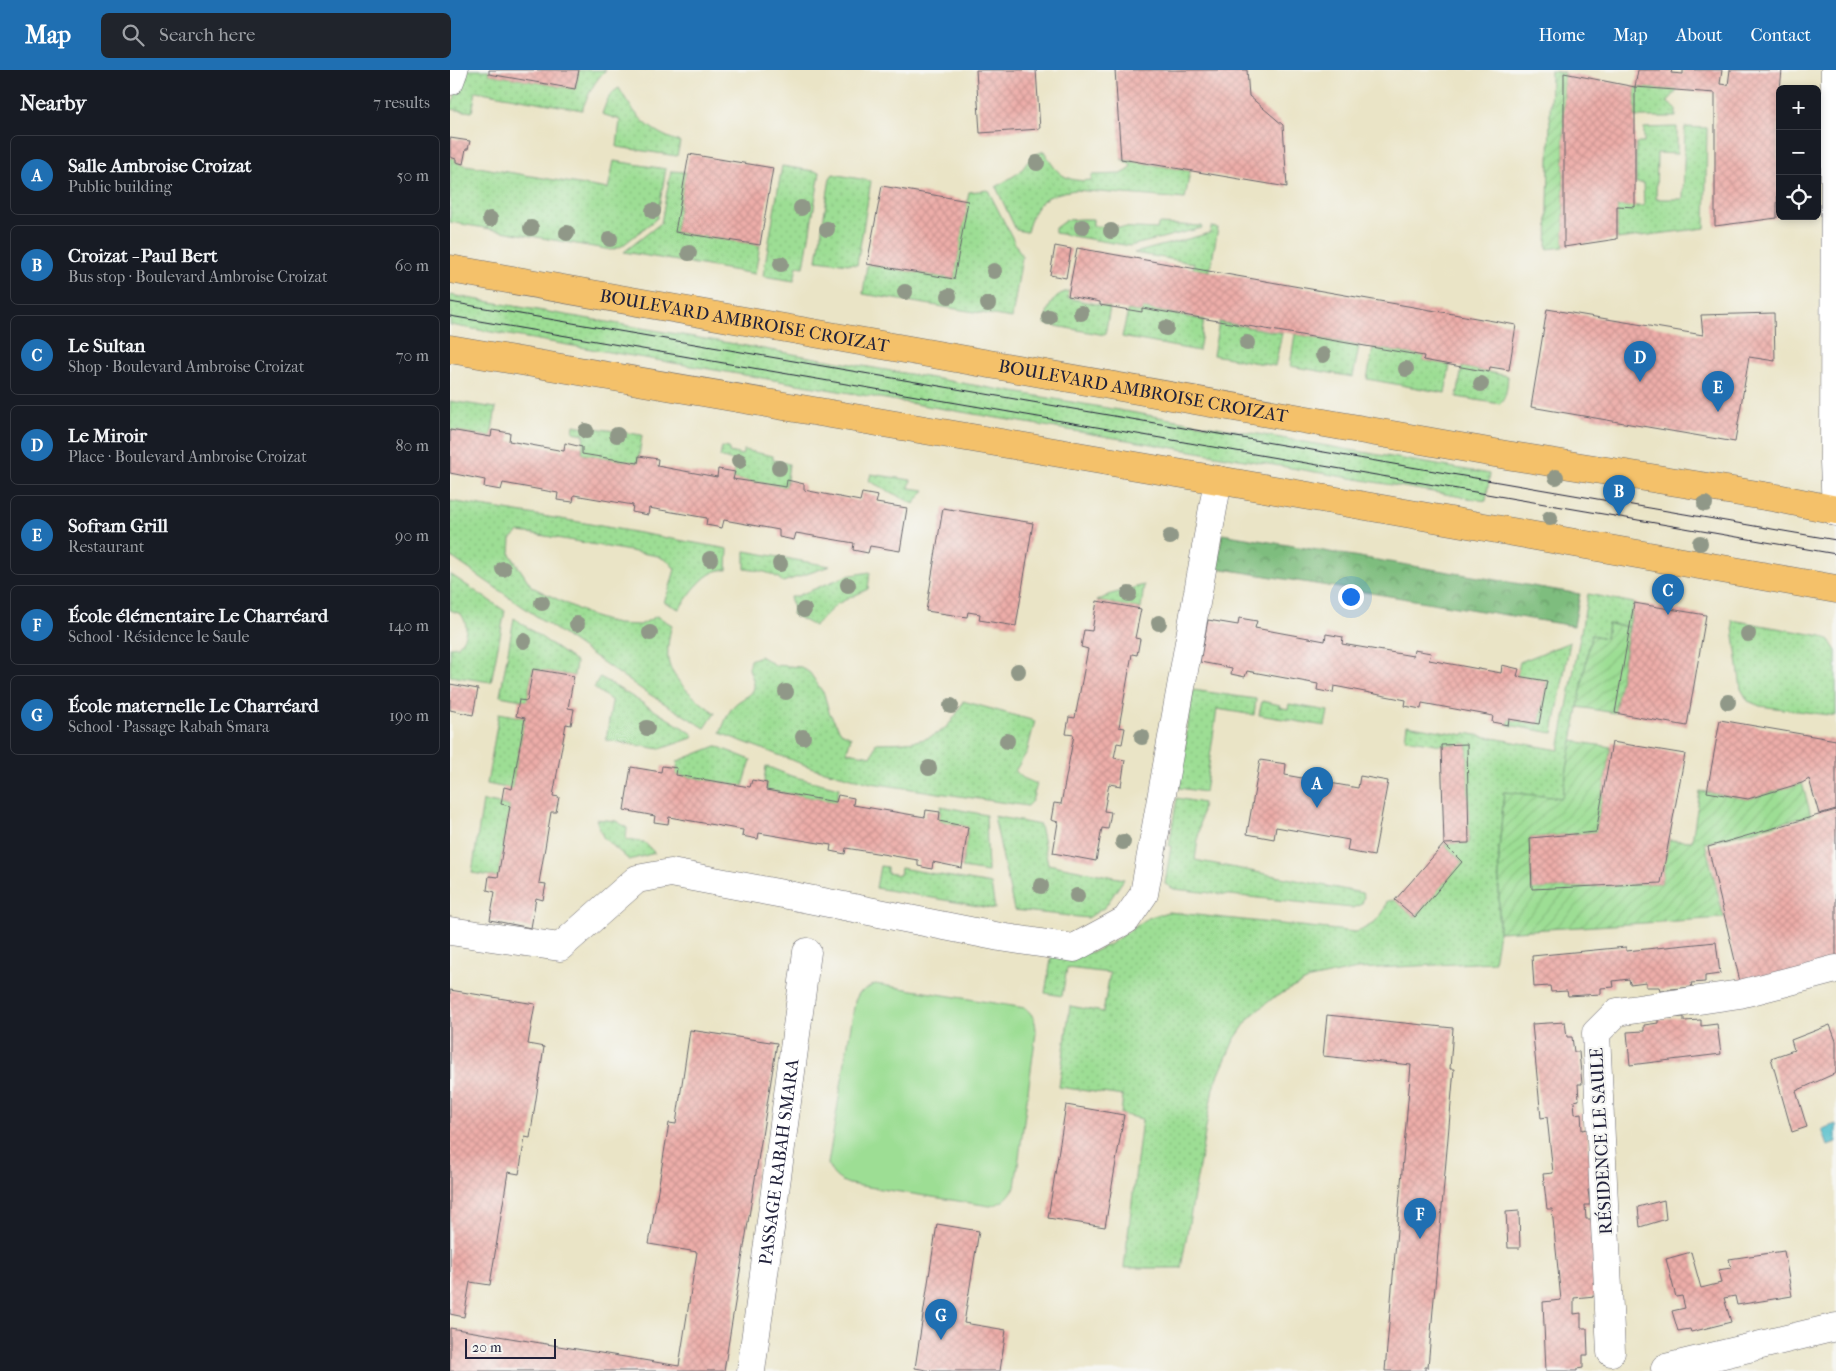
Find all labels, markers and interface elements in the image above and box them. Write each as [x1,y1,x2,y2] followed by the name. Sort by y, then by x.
[101,13,451,58] search box
[25,21,71,49] text: Map
[119,21,147,49] icon: search
[159,24,255,46] text: Search here
[1538,25,1585,46] text: Home
[1613,25,1648,46] text: Map
[1676,25,1722,46] text: About
[1750,25,1811,46] text: Contact
[1776,85,1821,220] map controls
[1776,85,1821,130] button: +
[20,91,86,115] text: Nearby
[373,93,430,112] text: 7 results
[1776,130,1821,175] button: −
[68,155,252,177] text: Salle Ambroise Croizat
[32,166,42,185] text: A
[397,166,429,185] text: 50 m
[1776,175,1821,220] button: locate
[68,177,172,196] text: Public building
[68,245,218,267] text: Croizat - Paul Bert
[32,256,42,275] text: B
[395,256,429,275] text: 60 m
[68,267,328,286] text: Bus stop · Boulevard Ambroise Croizat
[598,286,892,357] street label: BOULEVARD AMBROISE CROIZAT
[68,335,145,357] text: Le Sultan
[1624,341,1656,382] pin: D
[32,346,42,365] text: C
[396,346,429,365] text: 70 m
[997,356,1290,428] street label: BOULEVARD AMBROISE CROIZAT
[68,357,304,376] text: Shop · Boulevard Ambroise Croizat
[1702,371,1734,412] pin: E
[68,425,147,447] text: Le Miroir
[31,436,43,455] text: D
[395,436,429,455] text: 80 m
[68,447,307,466] text: Place · Boulevard Ambroise Croizat
[1603,475,1635,516] pin: B
[68,515,168,537] text: Sofram Grill
[32,526,42,545] text: E
[395,526,429,545] text: 90 m
[68,537,144,556] text: Restaurant
[1652,574,1684,615] pin: C
[1338,584,1364,610] your location
[68,605,328,627] text: École élémentaire Le Charréard
[33,616,41,635] text: F
[388,616,429,635] text: 140 m
[68,627,249,646] text: School · Résidence le Saule
[68,695,319,717] text: École maternelle Le Charréard
[31,706,43,725] text: G
[389,706,429,725] text: 190 m
[68,717,269,736] text: School · Passage Rabah Smara
[1301,767,1333,808] pin: A
[1585,1047,1617,1235] street label: RÉSIDENCE LE SAULE
[755,1057,804,1266] street label: PASSAGE RABAH SMARA
[1404,1198,1436,1239] pin: F
[925,1299,957,1340] pin: G
[465,1336,556,1359] scale bar
[472,1339,502,1356] text: 20 m

